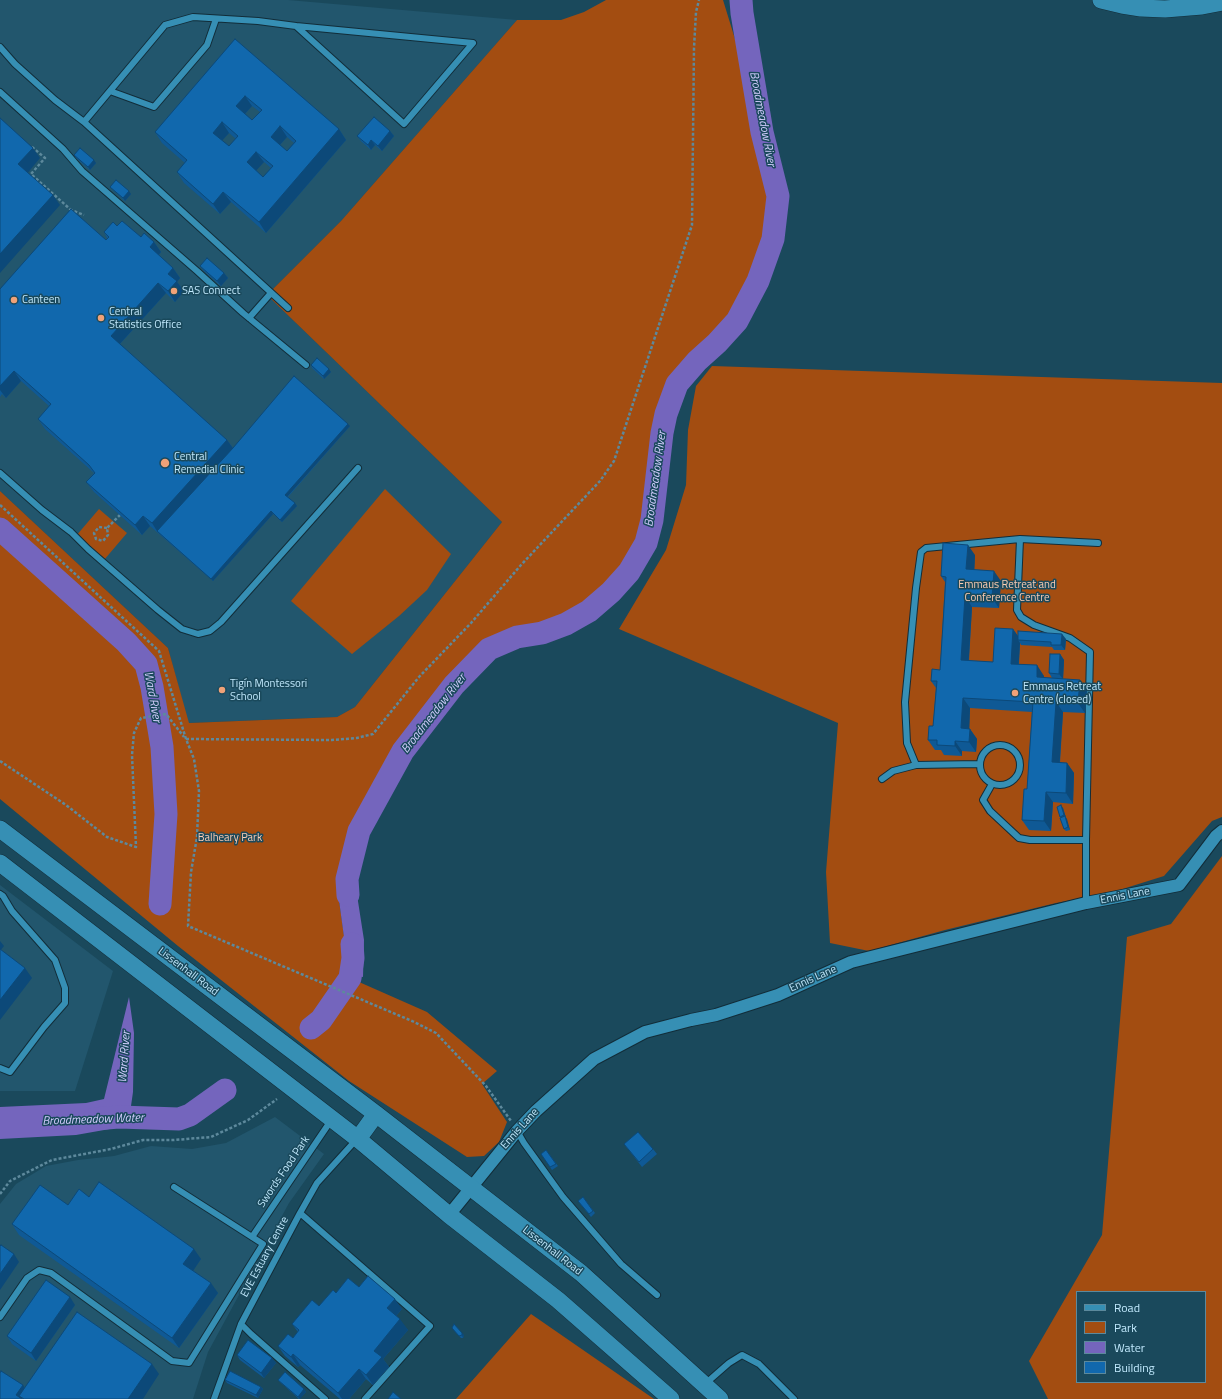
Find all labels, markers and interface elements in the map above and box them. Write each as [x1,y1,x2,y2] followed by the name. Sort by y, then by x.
[746,70,778,168] water label: Broadmeadow River
[182,284,240,298] place label: SAS Connect
[169,286,179,296] marker: SAS Connect
[22,293,60,307] place label: Canteen
[9,295,19,305] marker: Canteen
[109,305,181,331] place label: Central Statistics Office
[96,313,106,323] marker: Central Statistics Office
[642,430,670,528] water label: Broadmeadow River
[174,450,244,476] place label: Central Remedial Clinic
[159,457,171,469] marker: Central Remedial Clinic
[958,578,1056,604] park label: Emmaus Retreat and Conference Centre
[140,670,164,724] water label: Ward River
[399,672,469,756] water label: Broadmeadow River
[230,677,307,703] place label: Tigín Montessori School
[1023,680,1101,706] place label: Emmaus Retreat Centre (closed)
[217,685,227,695] marker: Tigín Montessori School
[1010,688,1020,698] marker: Emmaus Retreat Centre (closed)
[198,831,262,845] park label: Balheary Park
[1099,885,1151,907] street label: Ennis Lane
[155,945,221,999] street label: Lissenhall Road
[787,963,839,995] street label: Ennis Lane
[116,1031,134,1083] water label: Ward River
[498,1106,542,1152] street label: Ennis Lane
[42,1111,144,1129] water label: Broadmeadow Water
[255,1134,313,1210] street label: Swords Food Park
[238,1214,292,1300] street label: EVE Estuary Centre
[520,1224,584,1278] street label: Lissenhall Road
[1076,1291,1206,1383] legend
[1114,1298,1140,1317] text: Road
[1114,1318,1137,1337] text: Park
[1114,1338,1145,1357] text: Water
[1114,1358,1155,1377] text: Building

